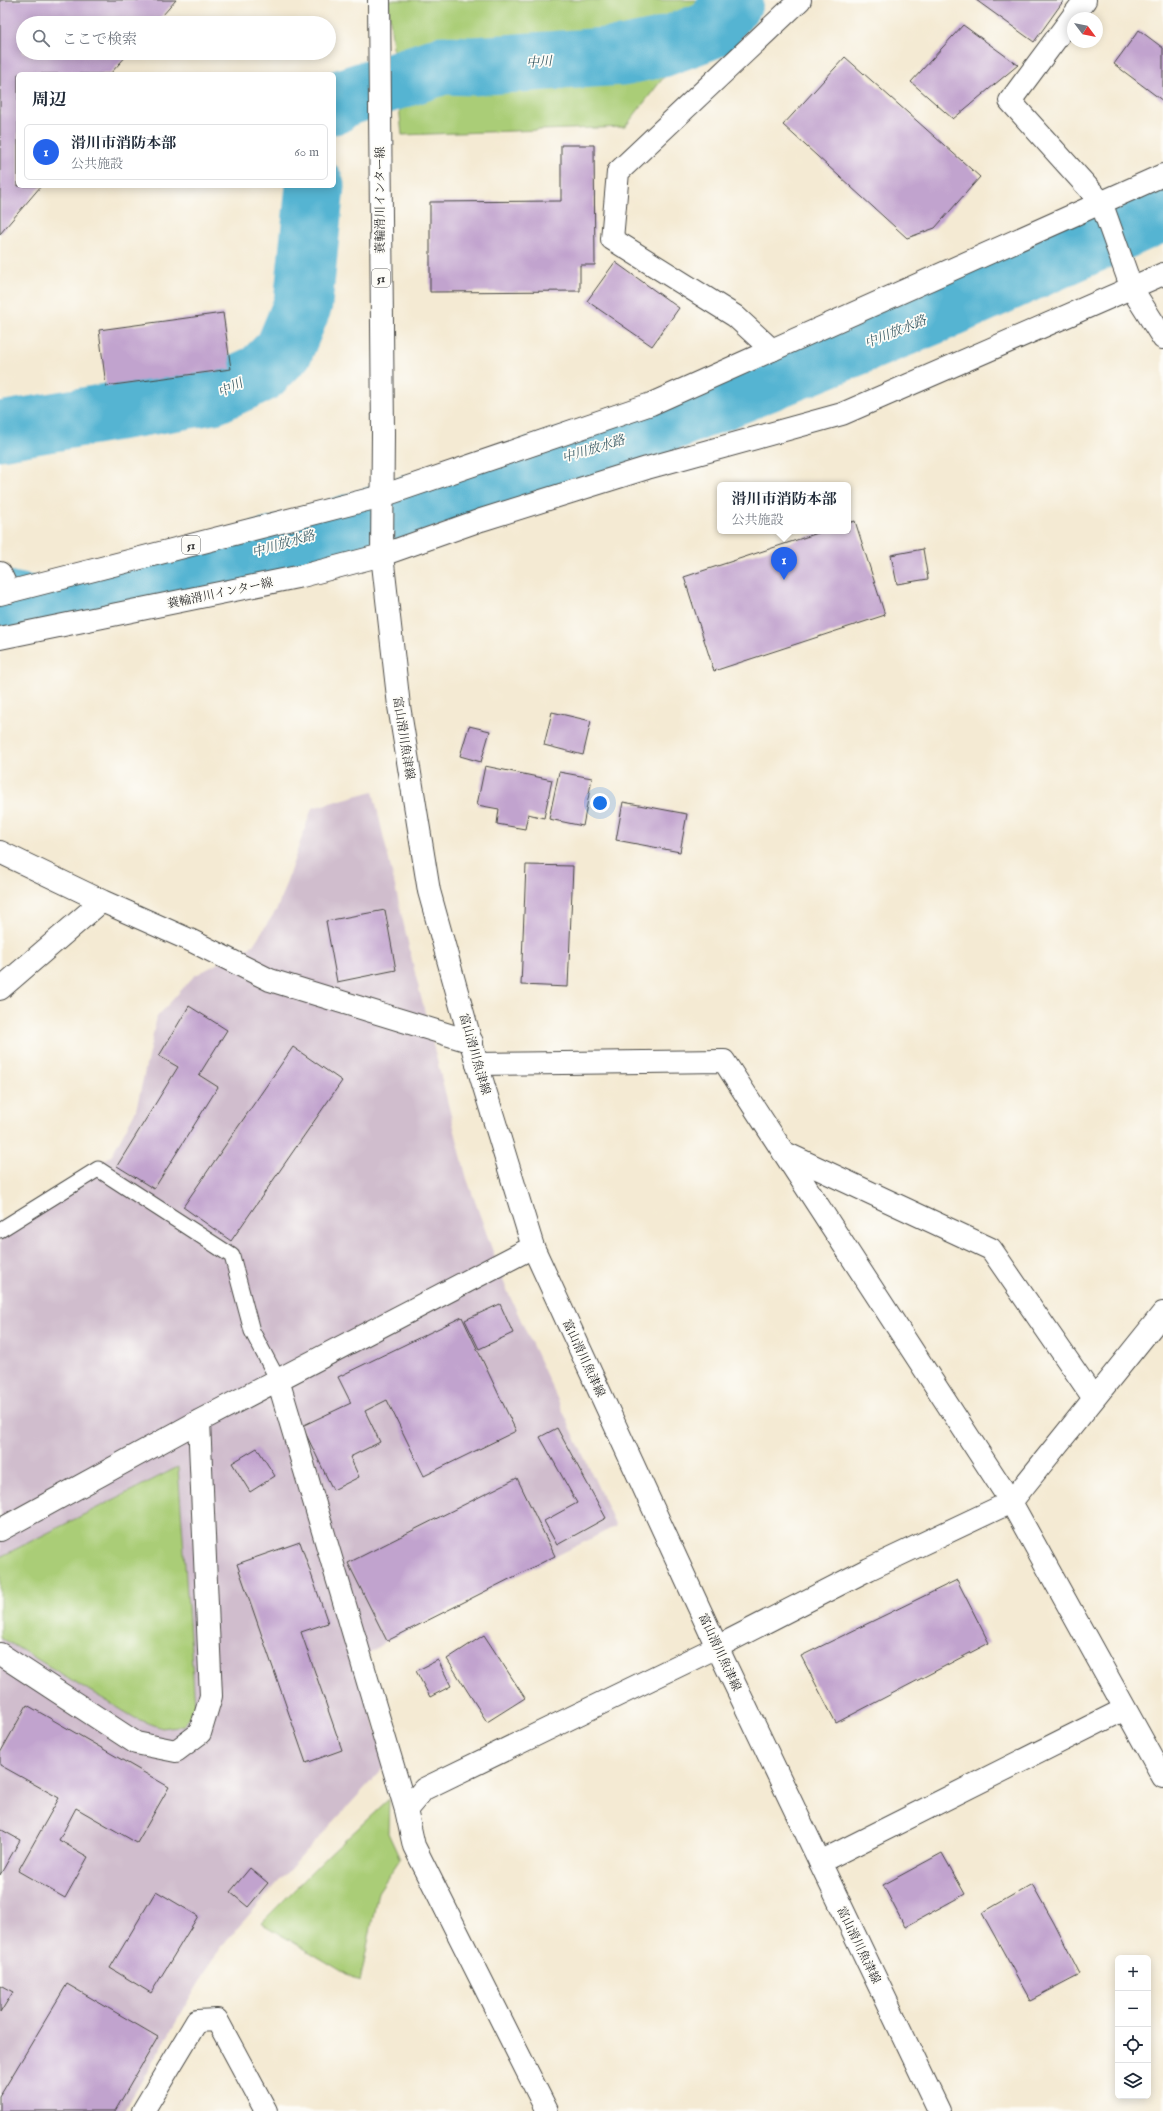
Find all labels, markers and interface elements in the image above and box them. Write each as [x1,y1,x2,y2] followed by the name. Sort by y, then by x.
[1067,12,1103,48] north arrow
[16,16,336,60] search box
[30,27,52,49] icon: search
[62,30,137,49] text: ここで検索
[526,53,555,72] water label: 中川
[32,90,66,111] text: 周辺
[71,134,176,153] text: 滑川市消防本部
[44,144,48,161] text: 1
[294,144,319,161] text: 60 m
[373,146,388,254] street label: 蓑輪滑川インター線
[71,156,123,173] text: 公共施設
[372,269,390,287] road number: 51
[862,312,930,352] water label: 中川放水路
[215,374,248,402] water label: 中川
[560,432,628,467] water label: 中川放水路
[717,482,851,534] popup
[731,490,837,509] text: 滑川市消防本部
[731,512,784,529] text: 公共施設
[250,527,318,562] water label: 中川放水路
[182,536,200,554] road number: 51
[771,547,797,580] pin: 1
[166,575,274,612] street label: 蓑輪滑川インター線
[390,695,417,781] street label: 富山滑川魚津線
[590,793,610,813] your location
[456,1012,493,1097] street label: 富山滑川魚津線
[559,1317,608,1399] street label: 富山滑川魚津線
[695,1611,744,1693] street label: 富山滑川魚津線
[833,1904,884,1986] street label: 富山滑川魚津線
[1115,1955,1151,2099] map controls
[1115,1955,1151,1991] button: +
[1115,1991,1151,2027] button: −
[1115,2027,1151,2063] button: locate
[1115,2063,1151,2099] button: layers

